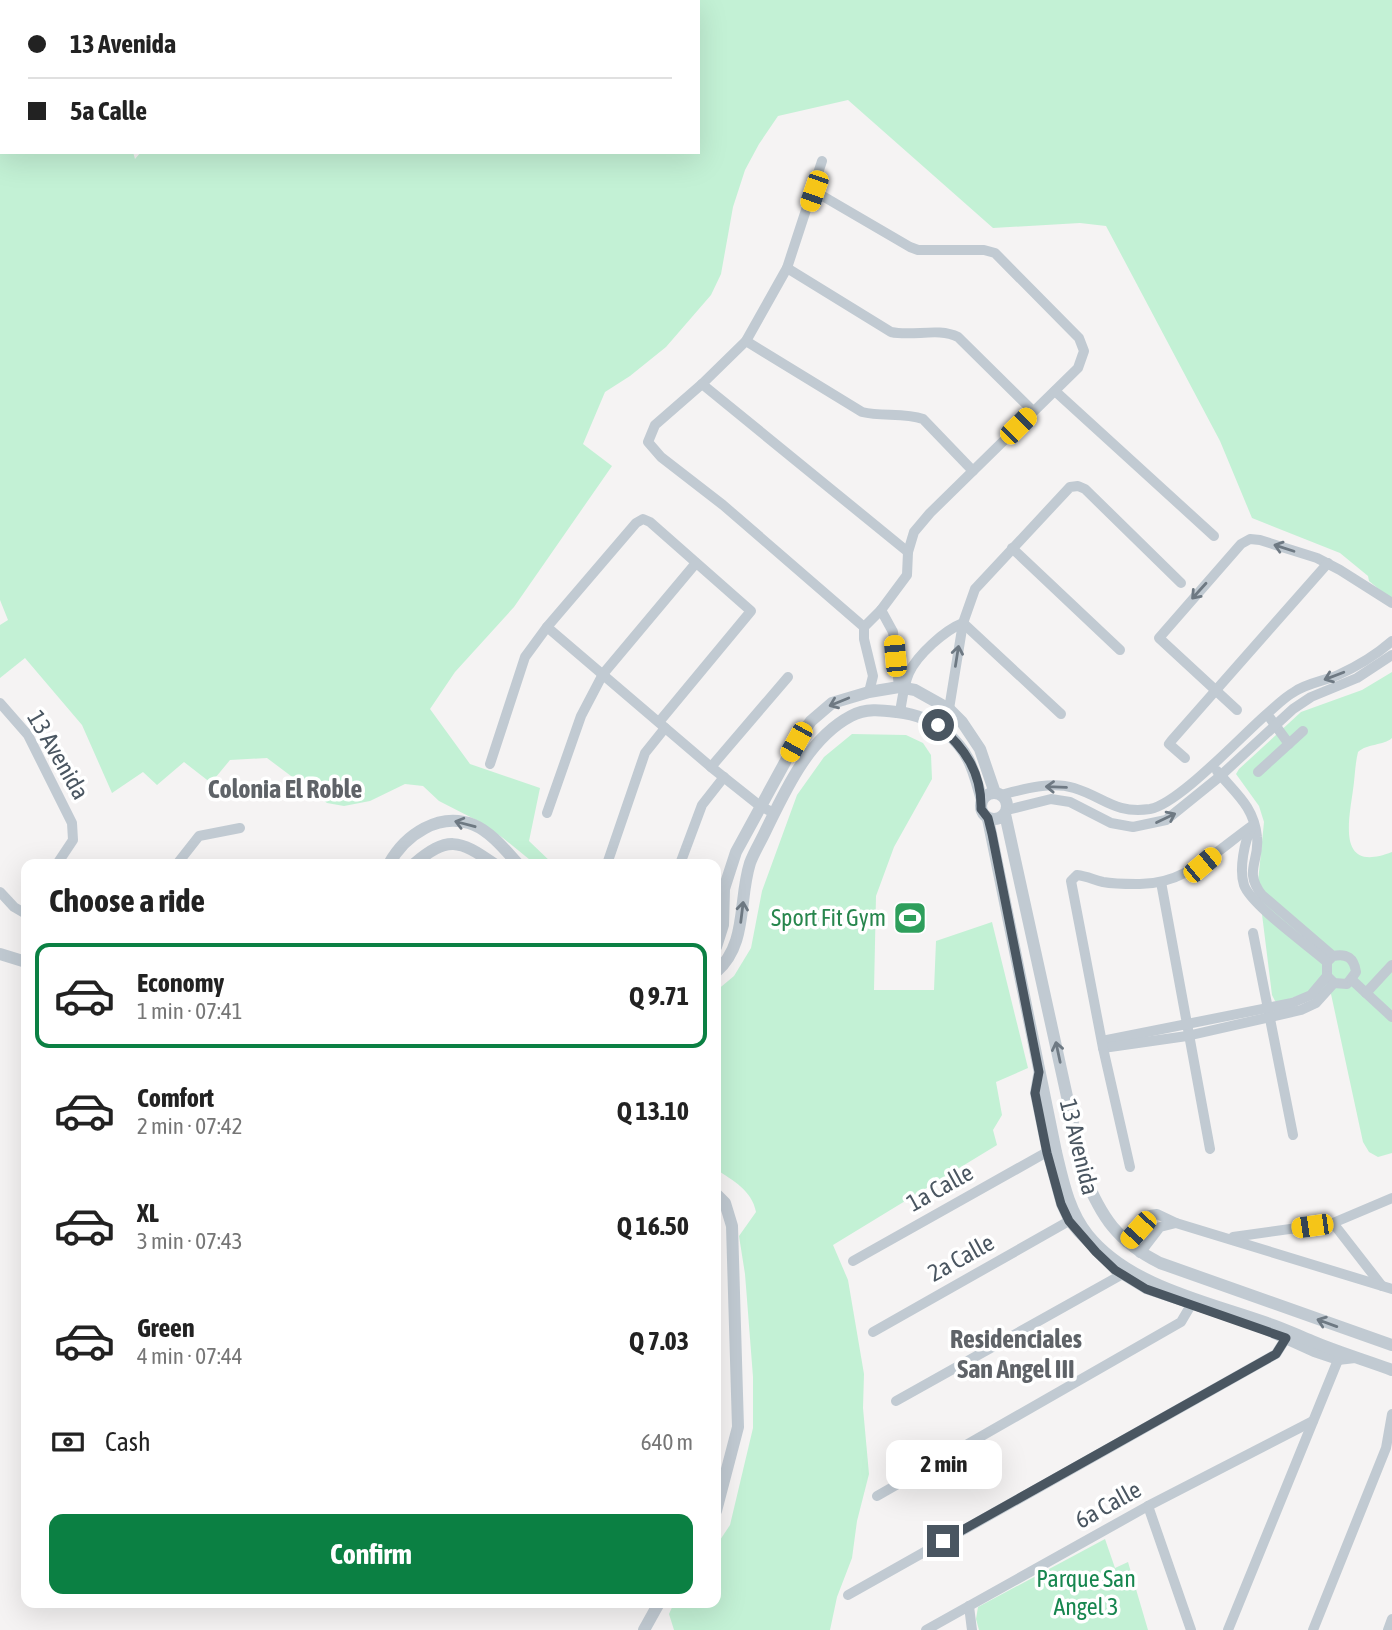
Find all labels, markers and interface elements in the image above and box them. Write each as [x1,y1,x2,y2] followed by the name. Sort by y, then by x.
[70,29,176,59] text: 13 Avenida
[70,96,147,126] text: 5a Calle
[798,168,831,214] car
[996,404,1041,448] car
[1274,540,1296,553] one-way arrow
[1191,582,1207,600] one-way arrow
[883,634,908,678] car
[951,645,964,667] one-way arrow
[1324,670,1345,683] one-way arrow
[829,697,850,710] one-way arrow
[22,706,95,804] street label: 13 Avenida
[922,709,954,741] route start
[777,719,816,765] car
[208,774,362,804] district label: Colonia El Roble
[1045,780,1068,793] one-way arrow
[1155,811,1176,825] one-way arrow
[455,817,477,830] one-way arrow
[1180,843,1225,887] car
[49,882,205,919] text: Choose a ride
[891,899,929,937] sports icon: Sport Fit Gym
[736,901,749,924] one-way arrow
[771,904,886,931] place label: Sport Fit Gym
[53,964,116,1027] icon: car
[137,968,224,998] text: Economy
[629,981,689,1011] text: Q 9.71
[137,998,243,1024] text: 1 min · 07:41
[1051,1041,1064,1064] one-way arrow
[53,1079,116,1142] icon: car
[137,1083,214,1113] text: Comfort
[617,1096,689,1126] text: Q 13.10
[1055,1096,1104,1198] street label: 13 Avenida
[137,1113,243,1139] text: 2 min · 07:42
[902,1159,977,1217] street label: 1a Calle
[53,1194,116,1257] icon: car
[137,1198,159,1228] text: XL
[1117,1207,1160,1253] car
[617,1211,689,1241] text: Q 16.50
[1290,1213,1335,1239] car
[137,1228,243,1254] text: 3 min · 07:43
[923,1229,998,1287] street label: 2a Calle
[53,1309,116,1372] icon: car
[137,1313,195,1343] text: Green
[1317,1316,1339,1329] one-way arrow
[950,1324,1082,1384] district label: Residenciales San Angel III
[629,1326,689,1356] text: Q 7.03
[137,1343,243,1369] text: 4 min · 07:44
[49,1423,87,1461] icon: cash
[105,1427,151,1457] text: Cash
[641,1429,693,1455] text: 640 m
[885,1440,1001,1488] callout: 2 min
[921,1451,967,1477] text: 2 min
[1070,1476,1145,1534] street label: 6a Calle
[49,1514,693,1594] button: Confirm
[927,1525,959,1557] route end
[1036,1565,1136,1620] park label: Parque San Angel 3

